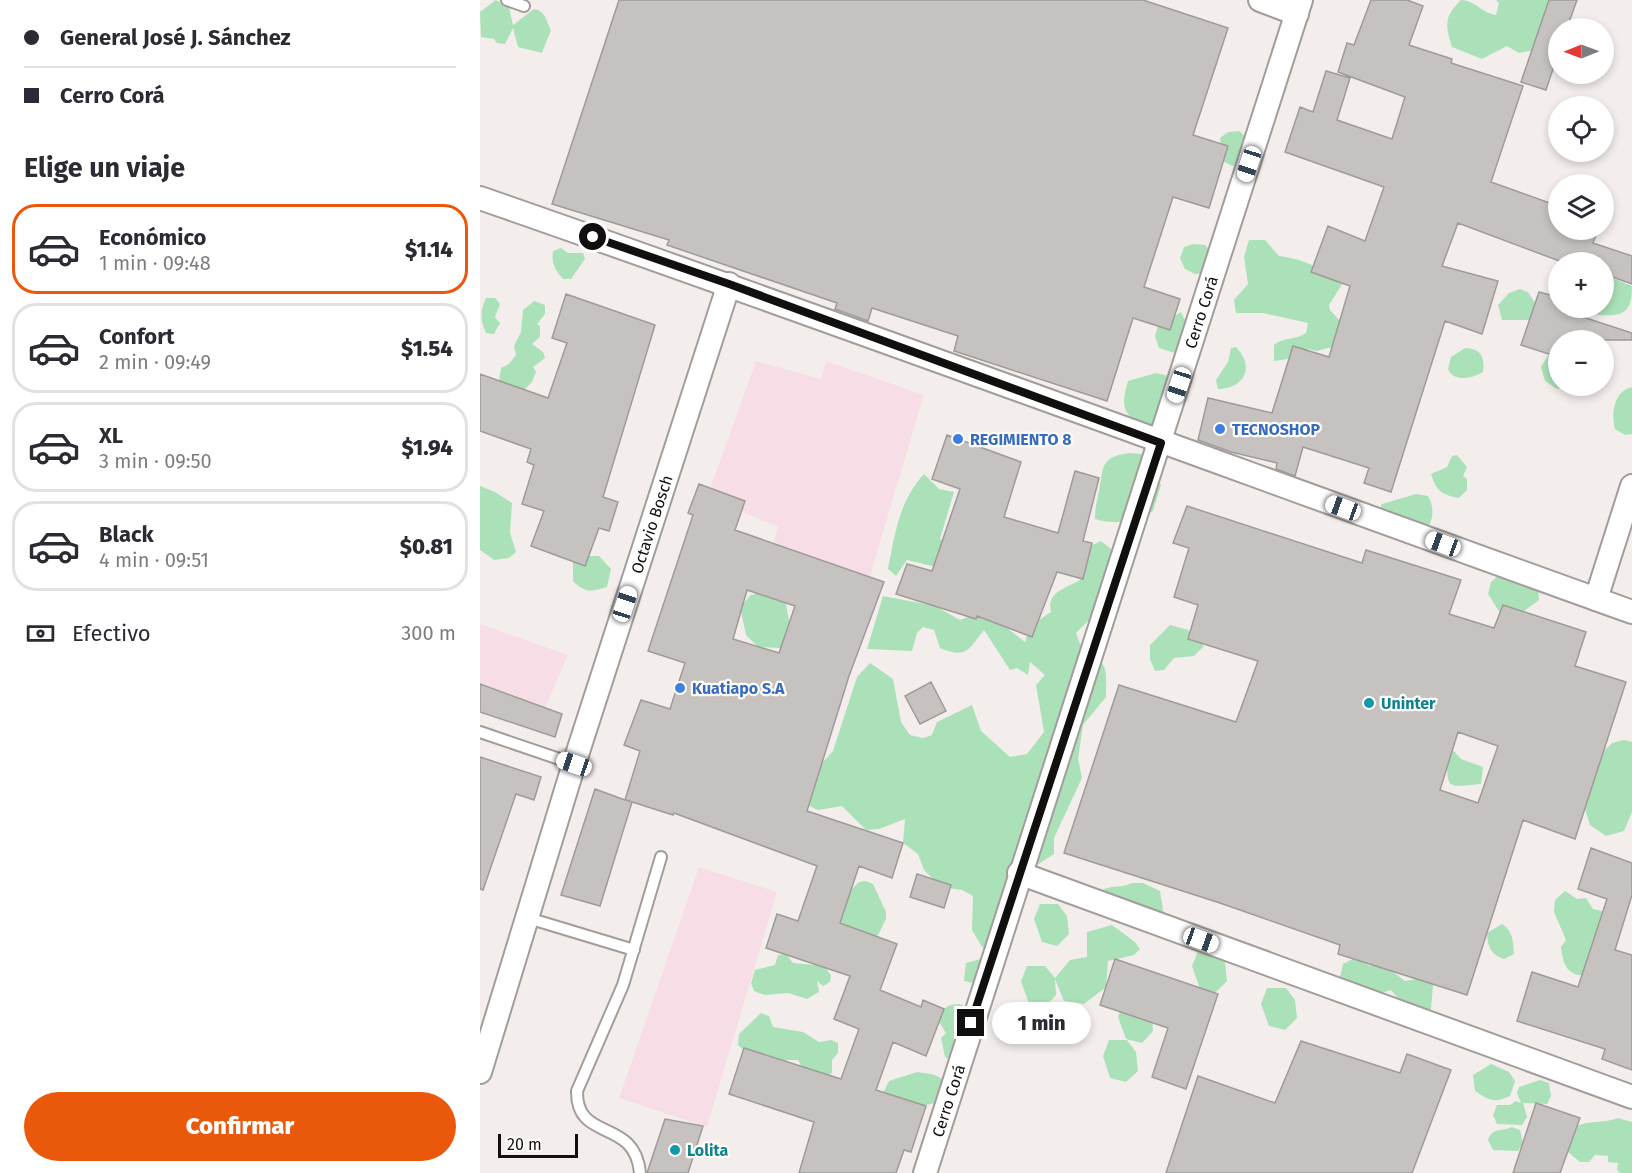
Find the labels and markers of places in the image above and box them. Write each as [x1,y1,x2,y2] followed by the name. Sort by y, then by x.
[1232,420,1321,439] place label: TECNOSHOP
[1213,422,1227,436] marker: TECNOSHOP
[970,430,1072,449] place label: REGIMIENTO 8
[951,432,965,446] marker: REGIMIENTO 8
[692,679,785,698] place label: Kuatiapo S.A
[673,681,687,695] marker: Kuatiapo S.A
[1381,694,1436,713] place label: Uninter
[1362,696,1376,710] marker: Uninter
[687,1141,728,1160] place label: Lolita
[668,1143,682,1157] marker: Lolita

